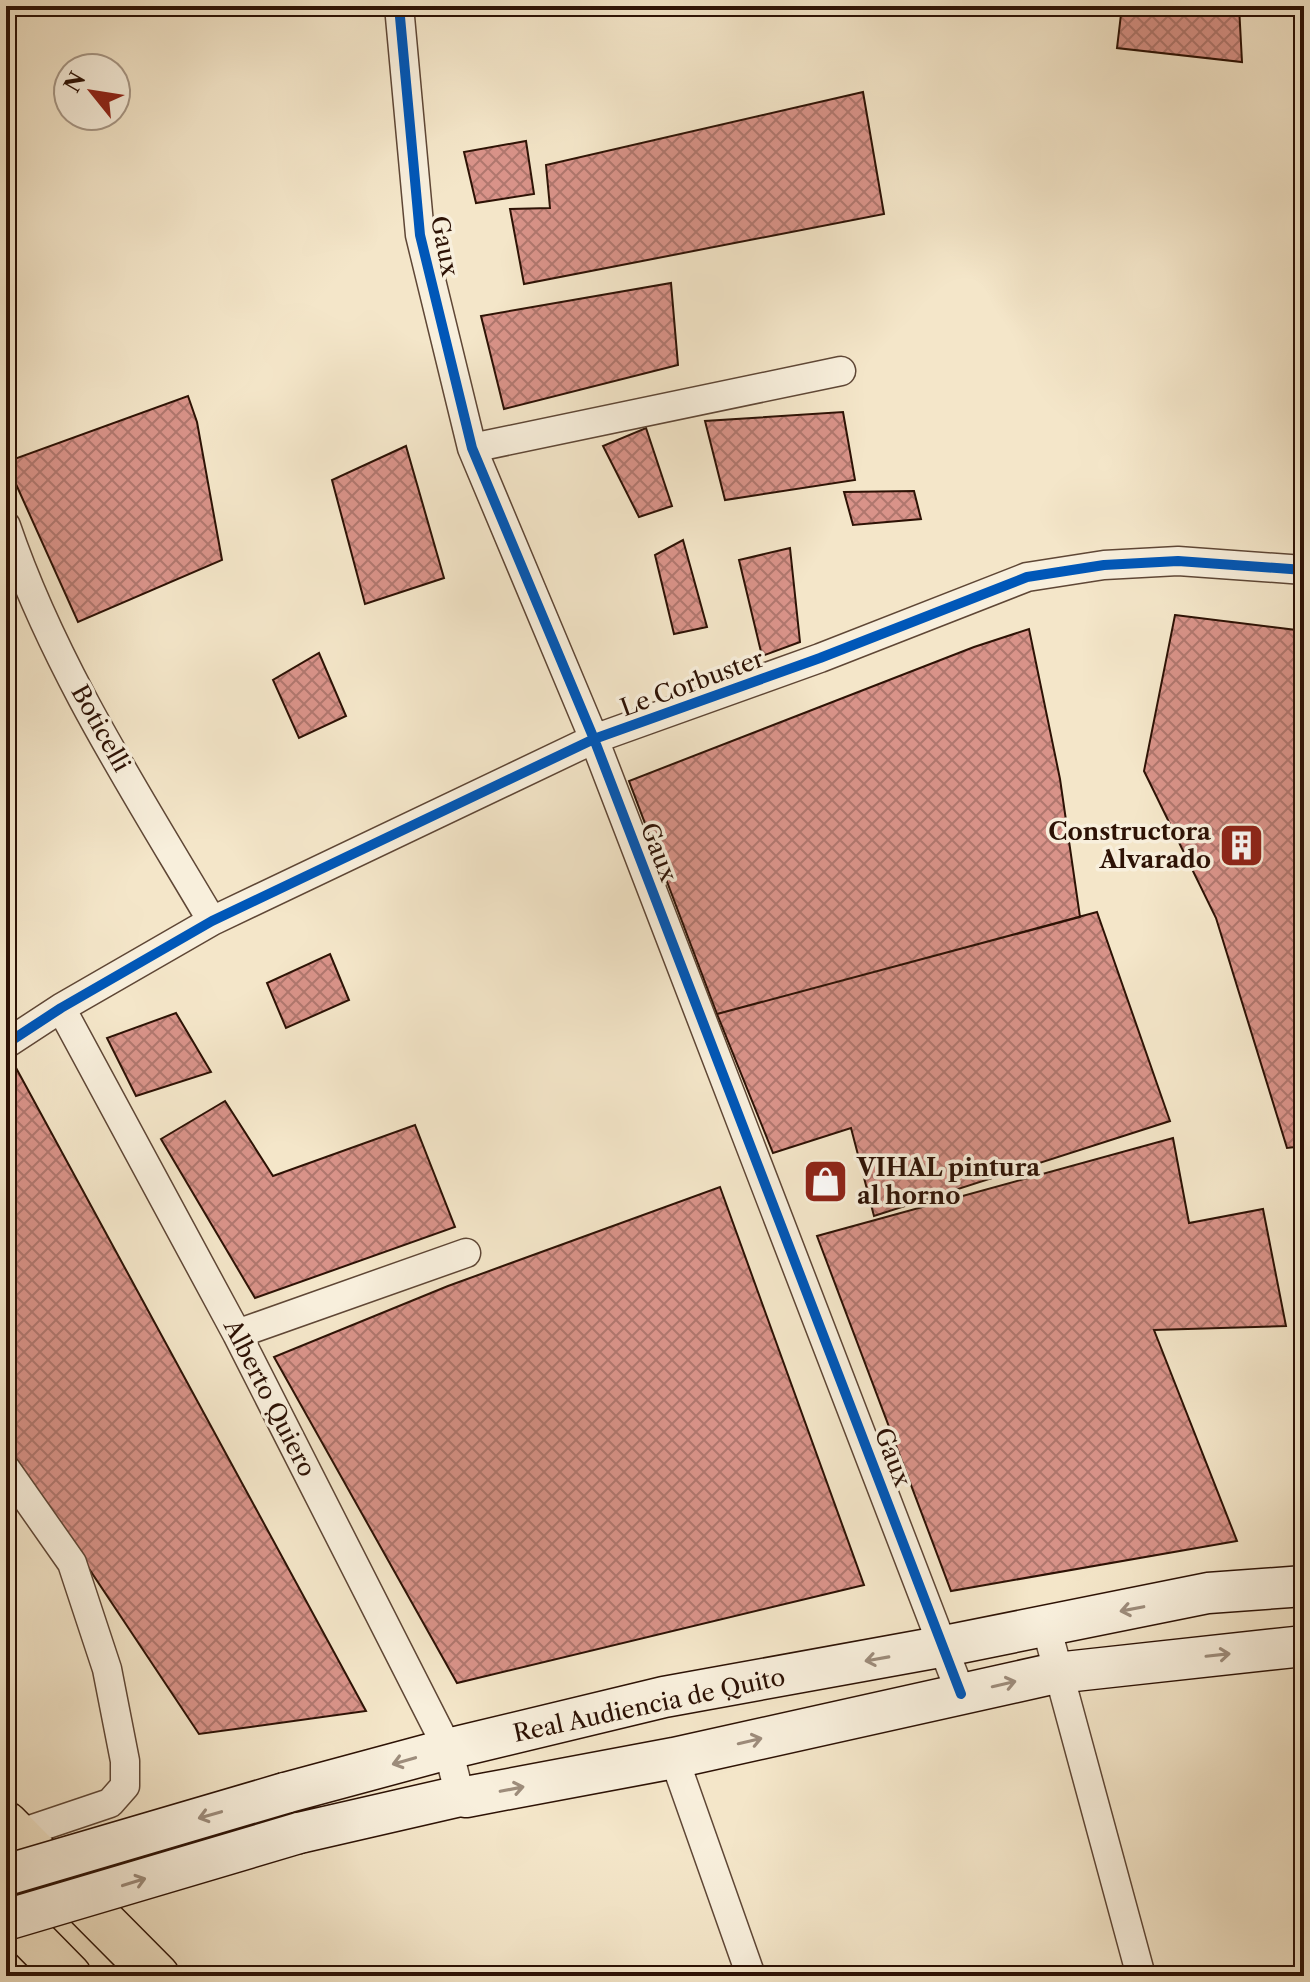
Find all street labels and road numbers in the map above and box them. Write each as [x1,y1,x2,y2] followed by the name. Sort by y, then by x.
[425,213,465,279] street label: Gaux
[616,644,768,722] street label: Le Corbuster
[65,679,137,777] street label: Boticelli
[635,818,683,886] street label: Gaux
[217,1314,322,1481] street label: Alberto Quiero
[869,1423,917,1491] street label: Gaux
[510,1662,788,1748] street label: Real Audiencia de Quito

